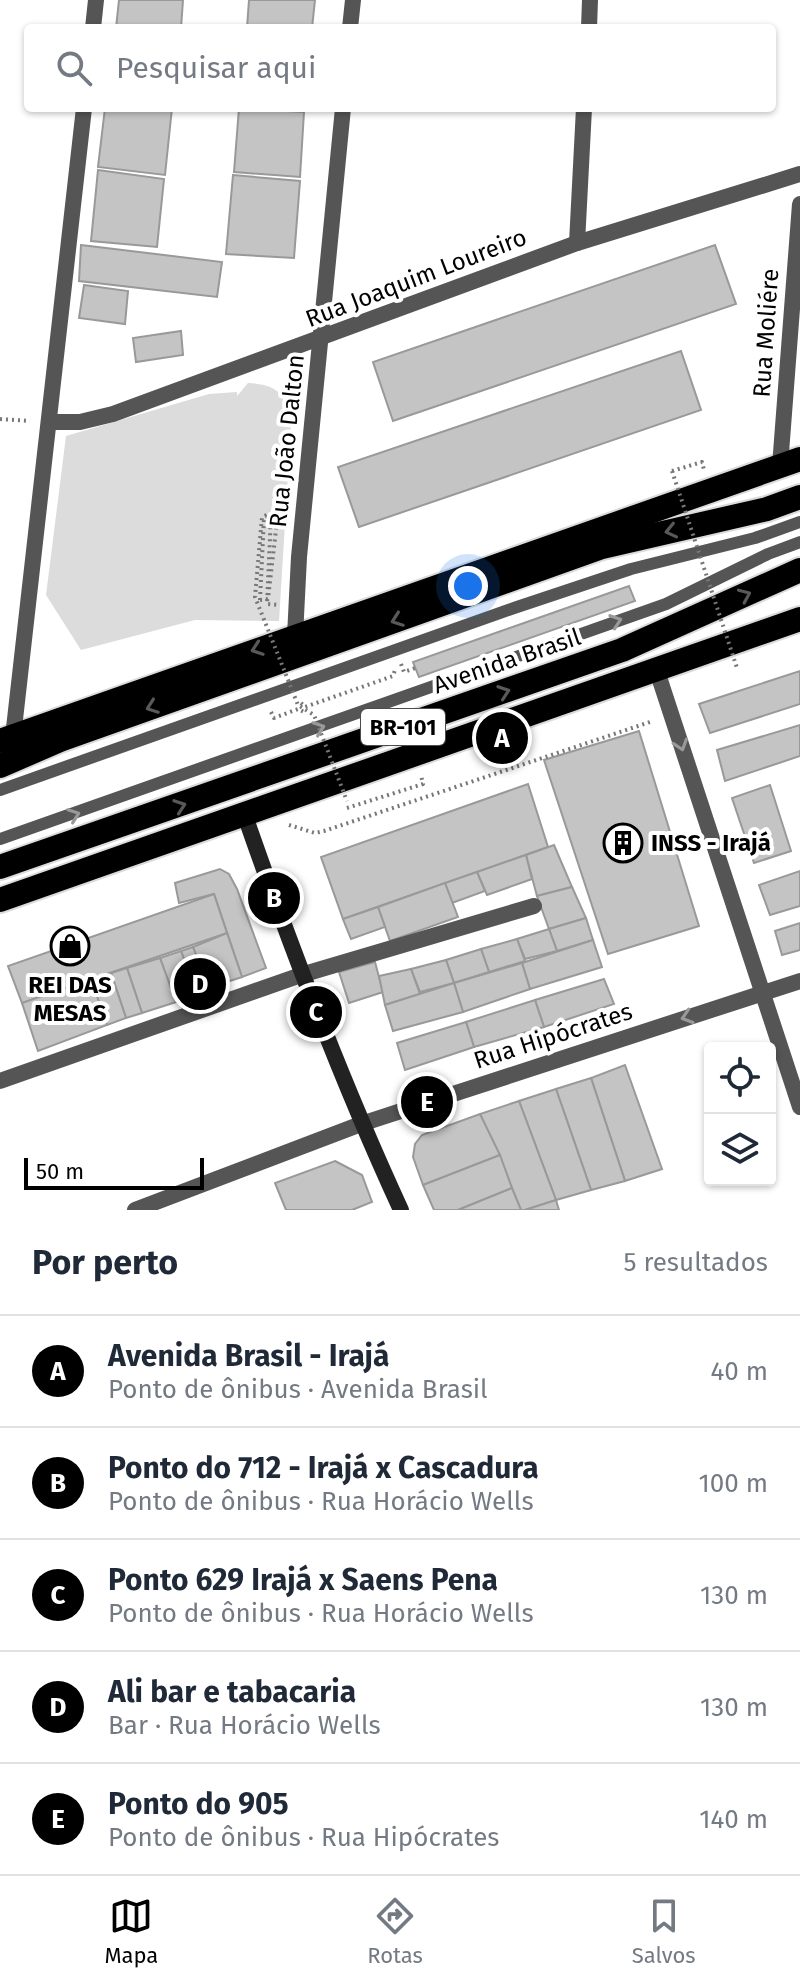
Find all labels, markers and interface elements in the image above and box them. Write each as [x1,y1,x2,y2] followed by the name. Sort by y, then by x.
[24,24,776,112] search box
[52,46,96,90] icon: search
[116,50,317,86] text: Pesquisar aqui
[302,223,530,333] street label: Rua Joaquim Loureiro
[748,268,784,398] street label: Rua Moliére
[264,353,310,529] street label: Rua João Dalton
[664,522,678,539] one-way arrow
[448,566,488,606] your location
[737,588,752,604] one-way arrow
[391,610,405,627] one-way arrow
[609,615,623,631] one-way arrow
[430,623,584,699] street label: Avenida Brasil
[251,640,265,656] one-way arrow
[497,685,511,701] one-way arrow
[146,697,160,714] one-way arrow
[476,708,528,768] pin: A
[361,709,445,745] road number: BR-101
[311,721,325,737] one-way arrow
[672,737,688,751] one-way arrow
[172,799,186,816] one-way arrow
[66,809,80,825] one-way arrow
[602,822,644,864] building icon: INSS - Irajá
[651,829,771,857] place label: INSS - Irajá
[248,868,300,928] pin: B
[49,925,91,967] shop icon: REI DAS MESAS
[174,954,226,1014] pin: D
[28,971,112,1027] place label: REI DAS MESAS
[290,982,342,1042] pin: C
[470,997,636,1075] street label: Rua Hipócrates
[681,1008,695,1024] one-way arrow
[704,1042,776,1186] map controls
[704,1042,776,1114] button: locate
[401,1072,453,1132] pin: E
[704,1114,776,1186] button: layers
[24,1154,204,1190] scale bar
[36,1158,84,1185] text: 50 m
[32,1242,178,1283] text: Por perto
[624,1247,768,1278] text: 5 resultados
[108,1338,389,1374] text: Avenida Brasil - Irajá
[50,1356,66,1387] text: A
[710,1356,768,1387] text: 40 m
[108,1374,488,1405] text: Ponto de ônibus · Avenida Brasil
[108,1450,539,1486] text: Ponto do 712 - Irajá x Cascadura
[50,1468,66,1499] text: B
[699,1468,768,1499] text: 100 m
[108,1486,534,1517] text: Ponto de ônibus · Rua Horácio Wells
[108,1562,498,1598] text: Ponto 629 Irajá x Saens Pena
[51,1580,65,1611] text: C
[700,1580,768,1611] text: 130 m
[108,1598,534,1629] text: Ponto de ônibus · Rua Horácio Wells
[108,1674,356,1710] text: Ali bar e tabacaria
[50,1692,66,1723] text: D
[700,1692,768,1723] text: 130 m
[108,1710,381,1741] text: Bar · Rua Horácio Wells
[108,1786,289,1822] text: Ponto do 905
[51,1804,65,1835] text: E
[699,1804,768,1835] text: 140 m
[108,1822,499,1853] text: Ponto de ônibus · Rua Hipócrates
[104,1894,158,1969] tab: Mapa
[367,1894,423,1969] tab: Rotas
[632,1894,696,1969] tab: Salvos

